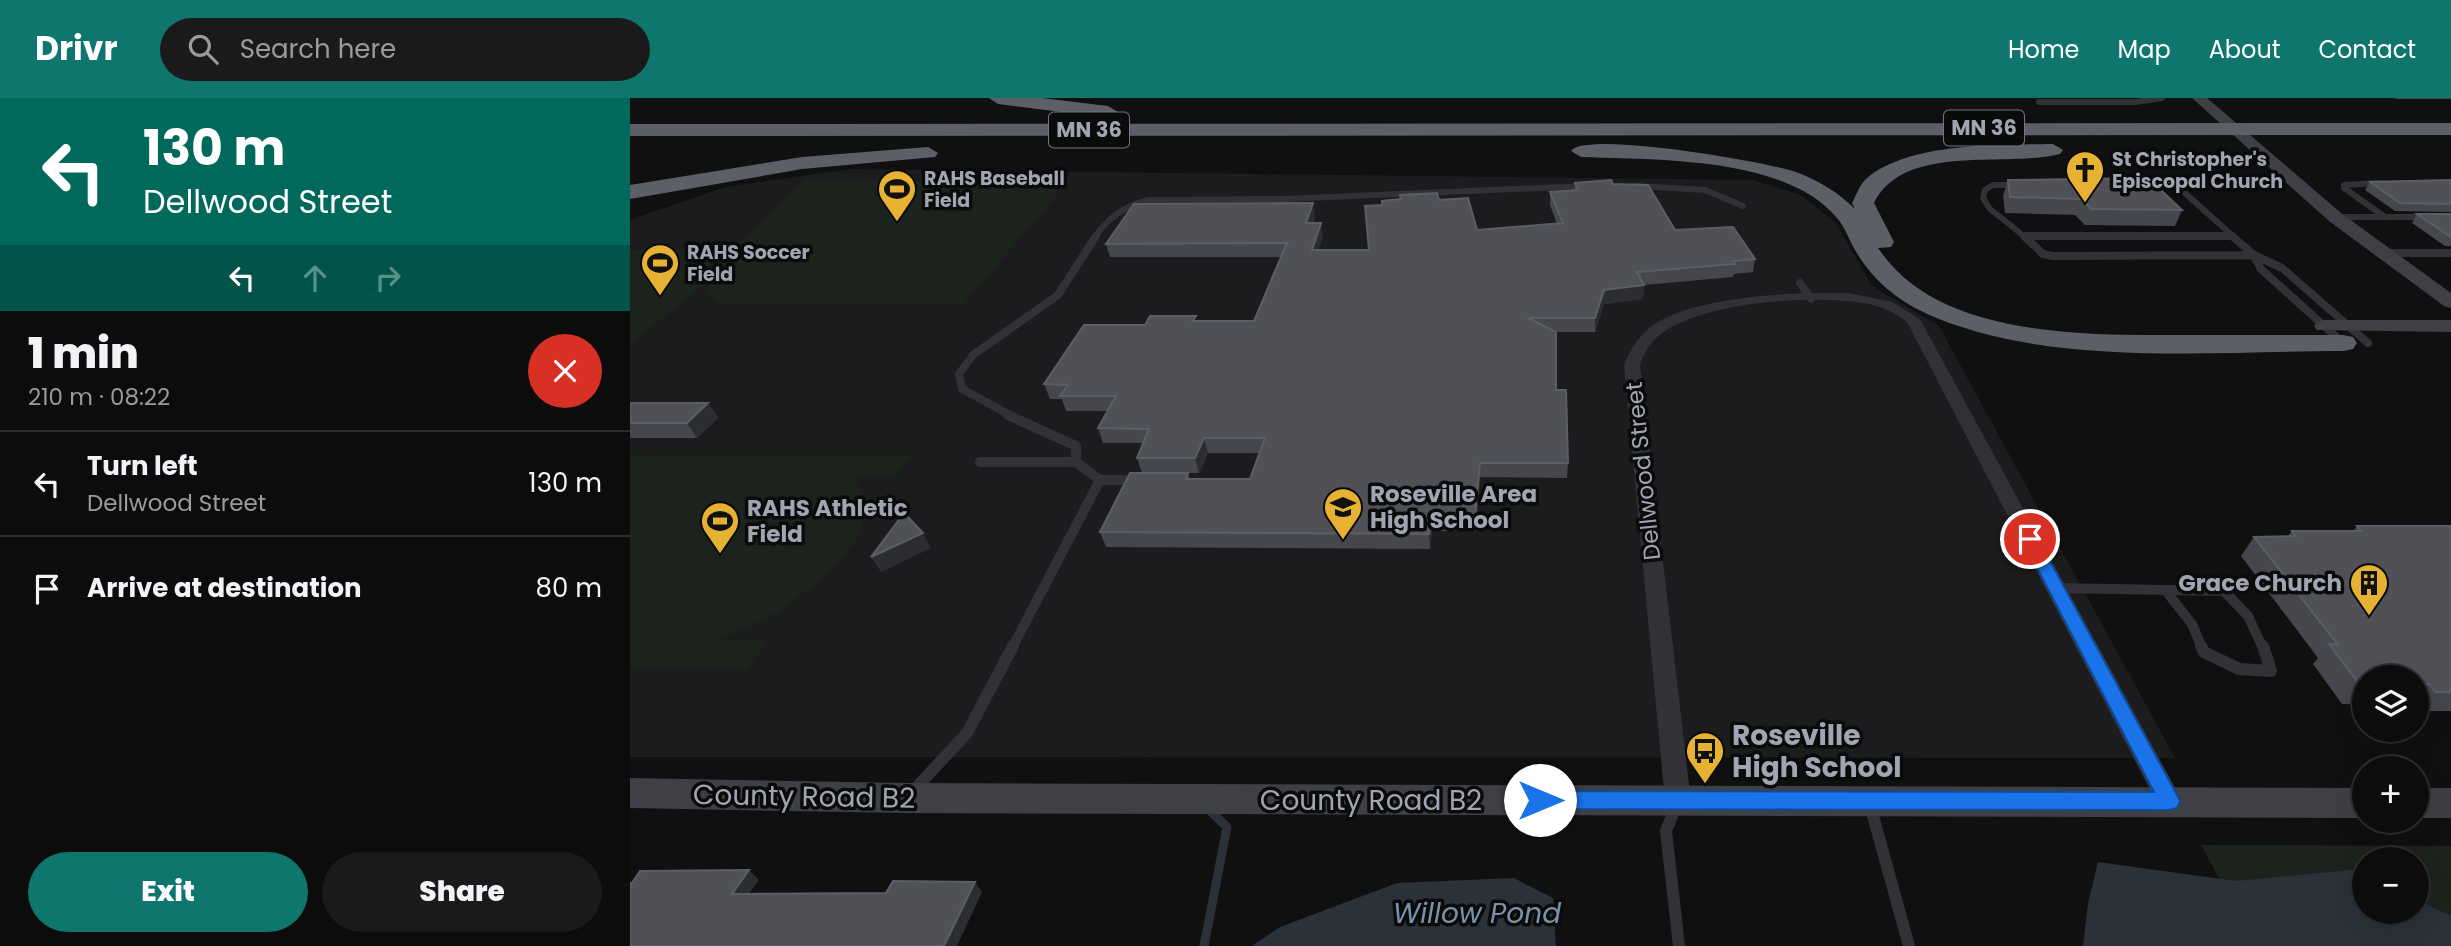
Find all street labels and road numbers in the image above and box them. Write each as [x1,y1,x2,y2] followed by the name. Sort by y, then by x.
[1944,110,2024,146] road number: MN 36
[1049,112,1129,148] road number: MN 36
[1618,380,1668,562] street label: Dellwood Street
[692,775,915,818] street label: County Road B2
[1260,781,1482,820] street label: County Road B2

